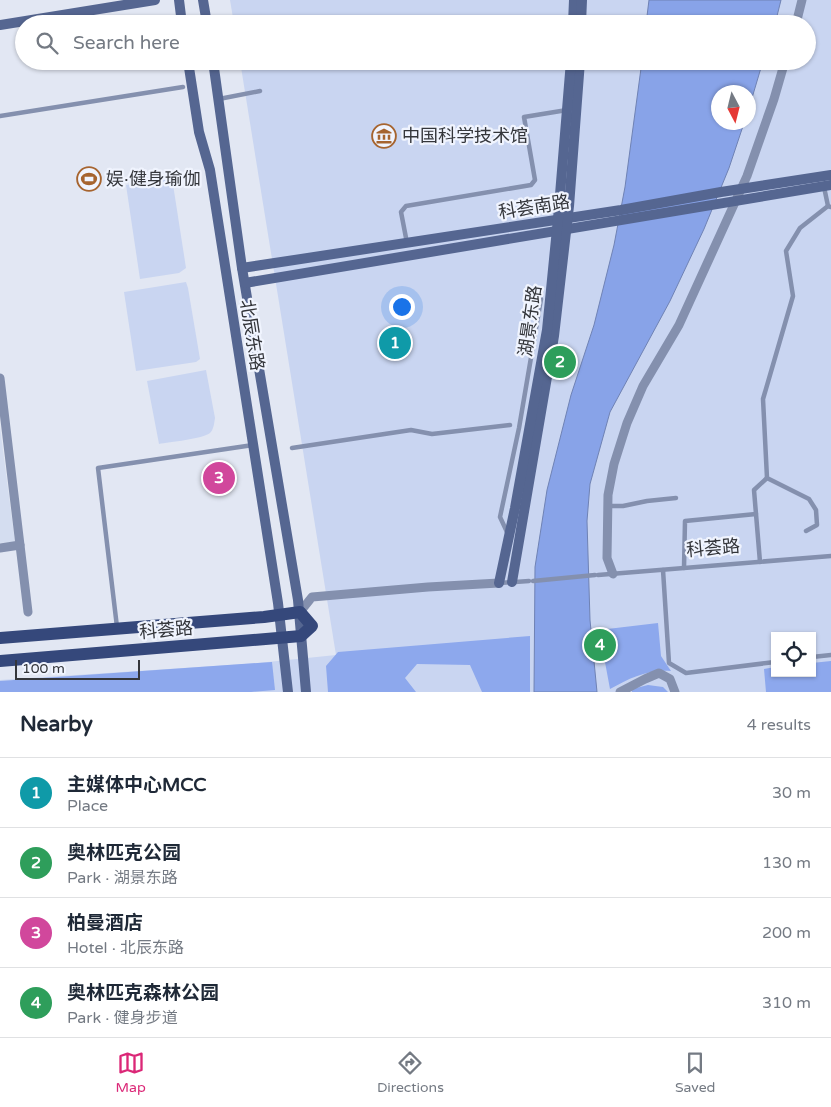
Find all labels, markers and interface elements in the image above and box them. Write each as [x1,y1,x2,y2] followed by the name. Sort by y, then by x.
[15,15,816,70] search box
[33,29,61,57] icon: search
[73,32,180,54] text: Search here
[711,85,756,130] north arrow
[371,123,397,149] museum icon: 中国科学技术馆
[402,125,528,147] place label: 中国科学技术馆
[76,166,102,192] sports icon: 娱·健身瑜伽
[106,168,201,190] place label: 娱·健身瑜伽
[497,191,571,223] street label: 科荟南路
[514,284,546,358] street label: 湖景东路
[389,294,415,320] your location
[236,298,268,372] street label: 北辰东路
[379,324,411,362] pin: 1
[544,343,576,381] pin: 2
[203,459,235,497] pin: 3
[685,535,741,561] street label: 科荟路
[138,617,194,643] street label: 科荟路
[584,626,616,664] pin: 4
[771,632,816,677] map controls
[771,632,816,677] button: locate
[15,657,140,680] scale bar
[22,660,65,677] text: 100 m
[20,712,93,737] text: Nearby
[747,715,811,735] text: 4 results
[67,774,206,796] text: 主媒体中心MCC
[31,783,41,803] text: 1
[772,783,811,803] text: 30 m
[67,796,108,816] text: Place
[67,842,181,864] text: 奥林匹克公园
[31,853,41,873] text: 2
[762,853,811,873] text: 130 m
[67,868,178,888] text: Park · 湖景东路
[67,912,143,934] text: 柏曼酒店
[31,923,41,943] text: 3
[762,923,811,943] text: 200 m
[67,938,184,958] text: Hotel · 北辰东路
[67,982,219,1004] text: 奥林匹克森林公园
[31,993,41,1013] text: 4
[762,993,811,1013] text: 310 m
[67,1008,178,1028] text: Park · 健身步道
[116,1049,146,1096] tab: Map
[377,1049,444,1096] tab: Directions
[675,1049,715,1096] tab: Saved

